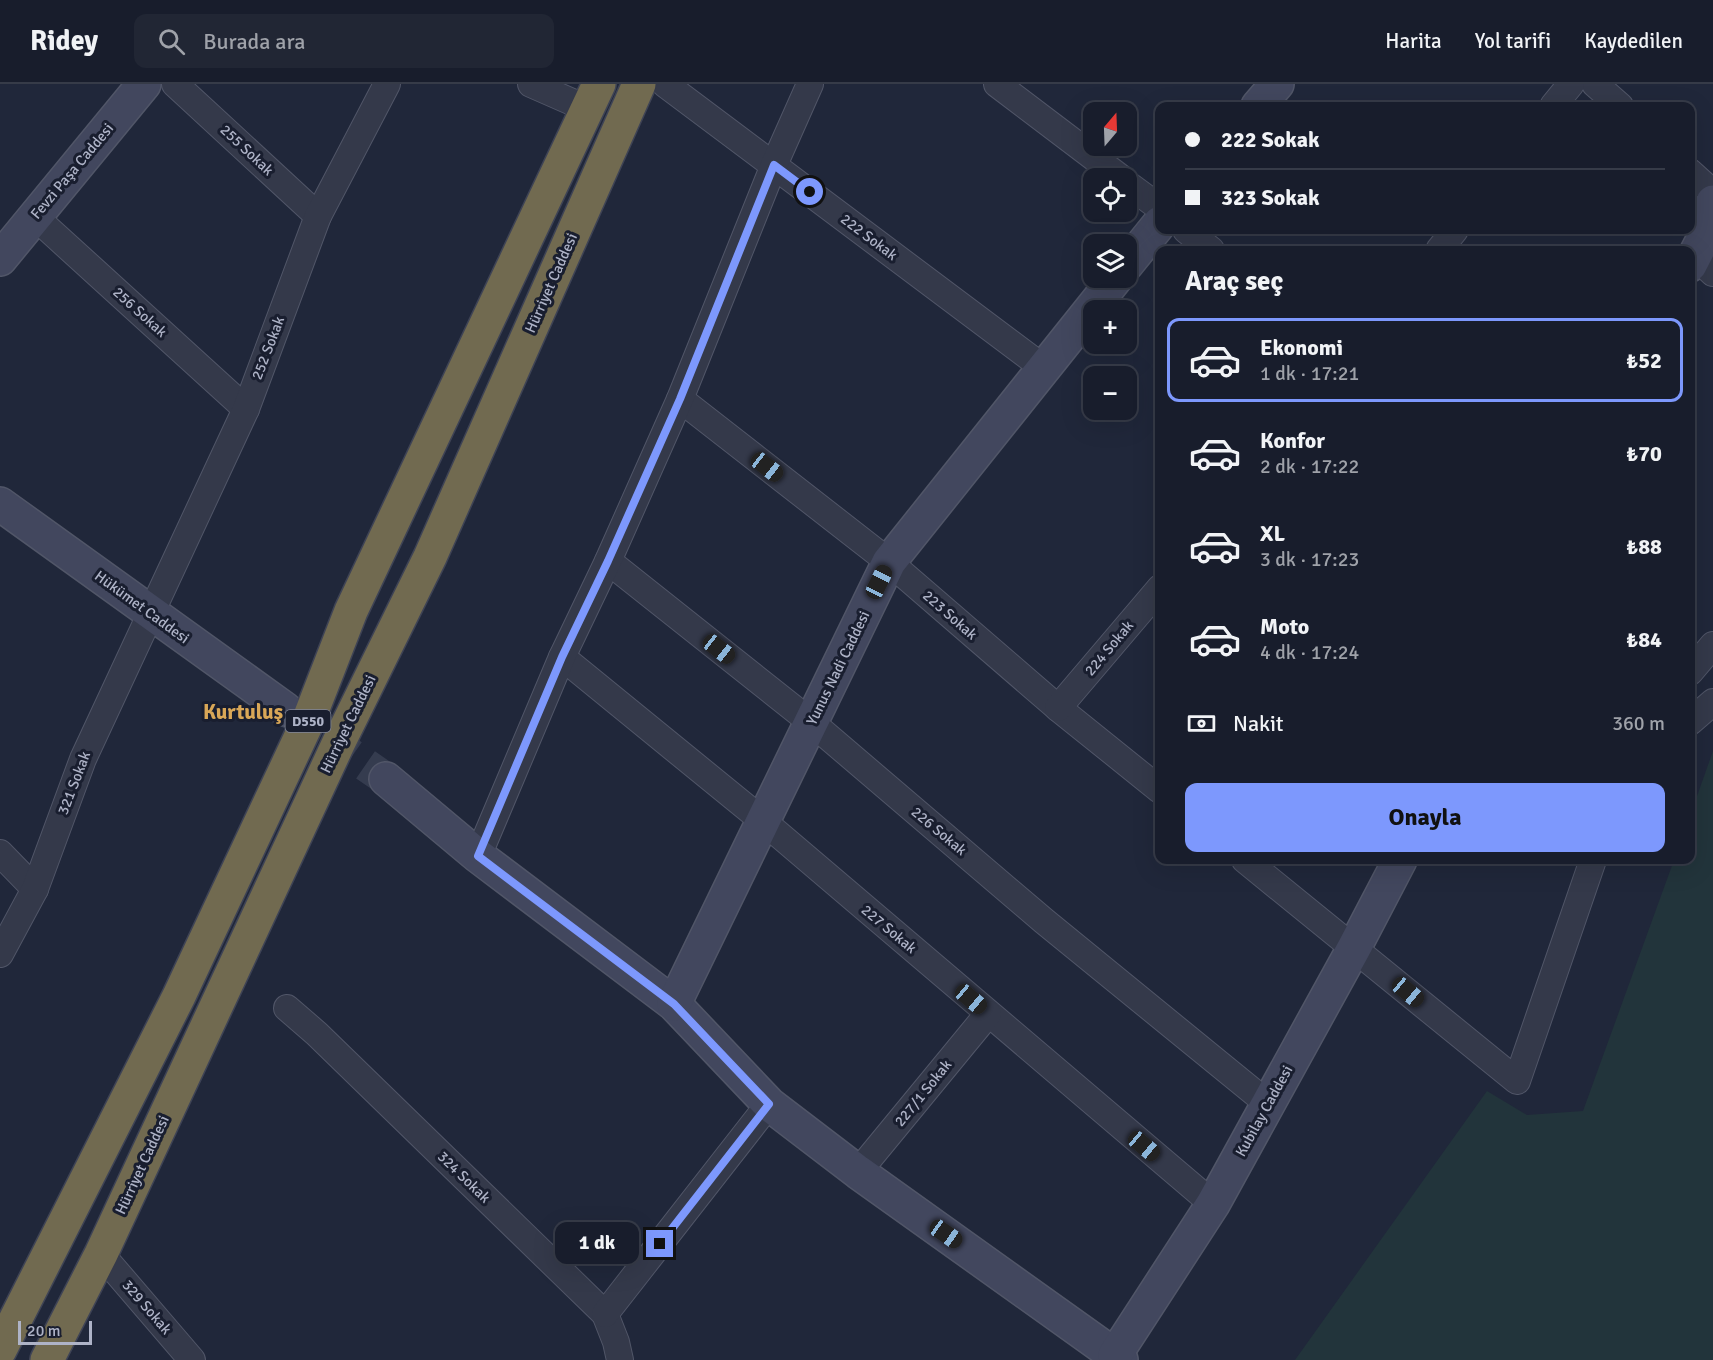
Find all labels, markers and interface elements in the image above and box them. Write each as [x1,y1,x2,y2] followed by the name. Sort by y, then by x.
[134,14,554,68] search box
[30,24,98,58] text: Ridey
[155,25,188,58] icon: search
[203,28,306,55] text: Burada ara
[1385,28,1442,54] text: Harita
[1475,28,1551,54] text: Yol tarifi
[1584,28,1683,54] text: Kaydedilen
[1083,102,1137,156] north arrow
[1083,102,1137,420] map controls
[27,119,117,223] street label: Fevzi Paşa Caddesi
[217,121,278,180] street label: 255 Sokak
[1221,126,1320,153] text: 222 Sokak
[1083,168,1137,222] button: locate
[796,178,823,205] route start
[1221,184,1320,211] text: 323 Sokak
[837,210,901,264] street label: 222 Sokak
[521,230,581,336] street label: Hürriyet Caddesi
[1083,234,1137,288] button: layers
[1185,265,1283,298] text: Araç seç
[109,283,171,341] street label: 256 Sokak
[1083,300,1137,354] button: +
[248,313,288,382] street label: 252 Sokak
[1188,333,1242,387] icon: car
[1260,334,1343,361] text: Ekonomi
[1626,347,1662,374] text: ₺52
[1260,361,1359,386] text: 1 dk · 17:21
[1083,366,1137,420] button: −
[1188,426,1242,480] icon: car
[1260,427,1325,454] text: Konfor
[1626,440,1662,467] text: ₺70
[747,449,787,485] car
[1260,454,1359,479] text: 2 dk · 17:22
[1188,519,1242,573] icon: car
[1260,520,1285,547] text: XL
[1626,533,1662,560] text: ₺88
[1260,547,1359,572] text: 3 dk · 17:23
[863,562,895,602] car
[91,567,193,647] street label: Hükümet Caddesi
[919,586,981,644] street label: 223 Sokak
[803,608,873,728] street label: Yunus Nadi Caddesi
[1188,612,1242,666] icon: car
[1260,613,1309,640] text: Moto
[1081,616,1138,679] street label: 224 Sokak
[1626,626,1662,653] text: ₺84
[699,631,739,667] car
[1260,640,1359,665] text: 4 dk · 17:24
[316,672,380,776] street label: Hürriyet Caddesi
[203,699,283,725] district label: Kurtuluş
[1185,707,1218,740] icon: cash
[286,710,330,732] road number: D550
[1233,710,1284,737] text: Nakit
[1612,711,1665,736] text: 360 m
[54,748,94,817] street label: 321 Sokak
[1185,783,1665,852] button: Onayla
[908,803,971,860] street label: 226 Sokak
[858,901,921,958] street label: 227 Sokak
[1388,974,1428,1010] car
[951,981,991,1017] car
[891,1056,956,1130] street label: 227/1 Sokak
[1232,1062,1296,1160] street label: Kubilay Caddesi
[111,1113,173,1217] street label: Hürriyet Caddesi
[1124,1128,1164,1164] car
[434,1147,494,1207] street label: 324 Sokak
[926,1216,966,1252] car
[555,1223,639,1265] callout: 1 dk
[579,1230,615,1255] text: 1 dk
[646,1230,673,1257] route end
[118,1276,176,1338] street label: 329 Sokak
[18,1318,92,1346] scale bar
[27,1321,61,1341] text: 20 m

